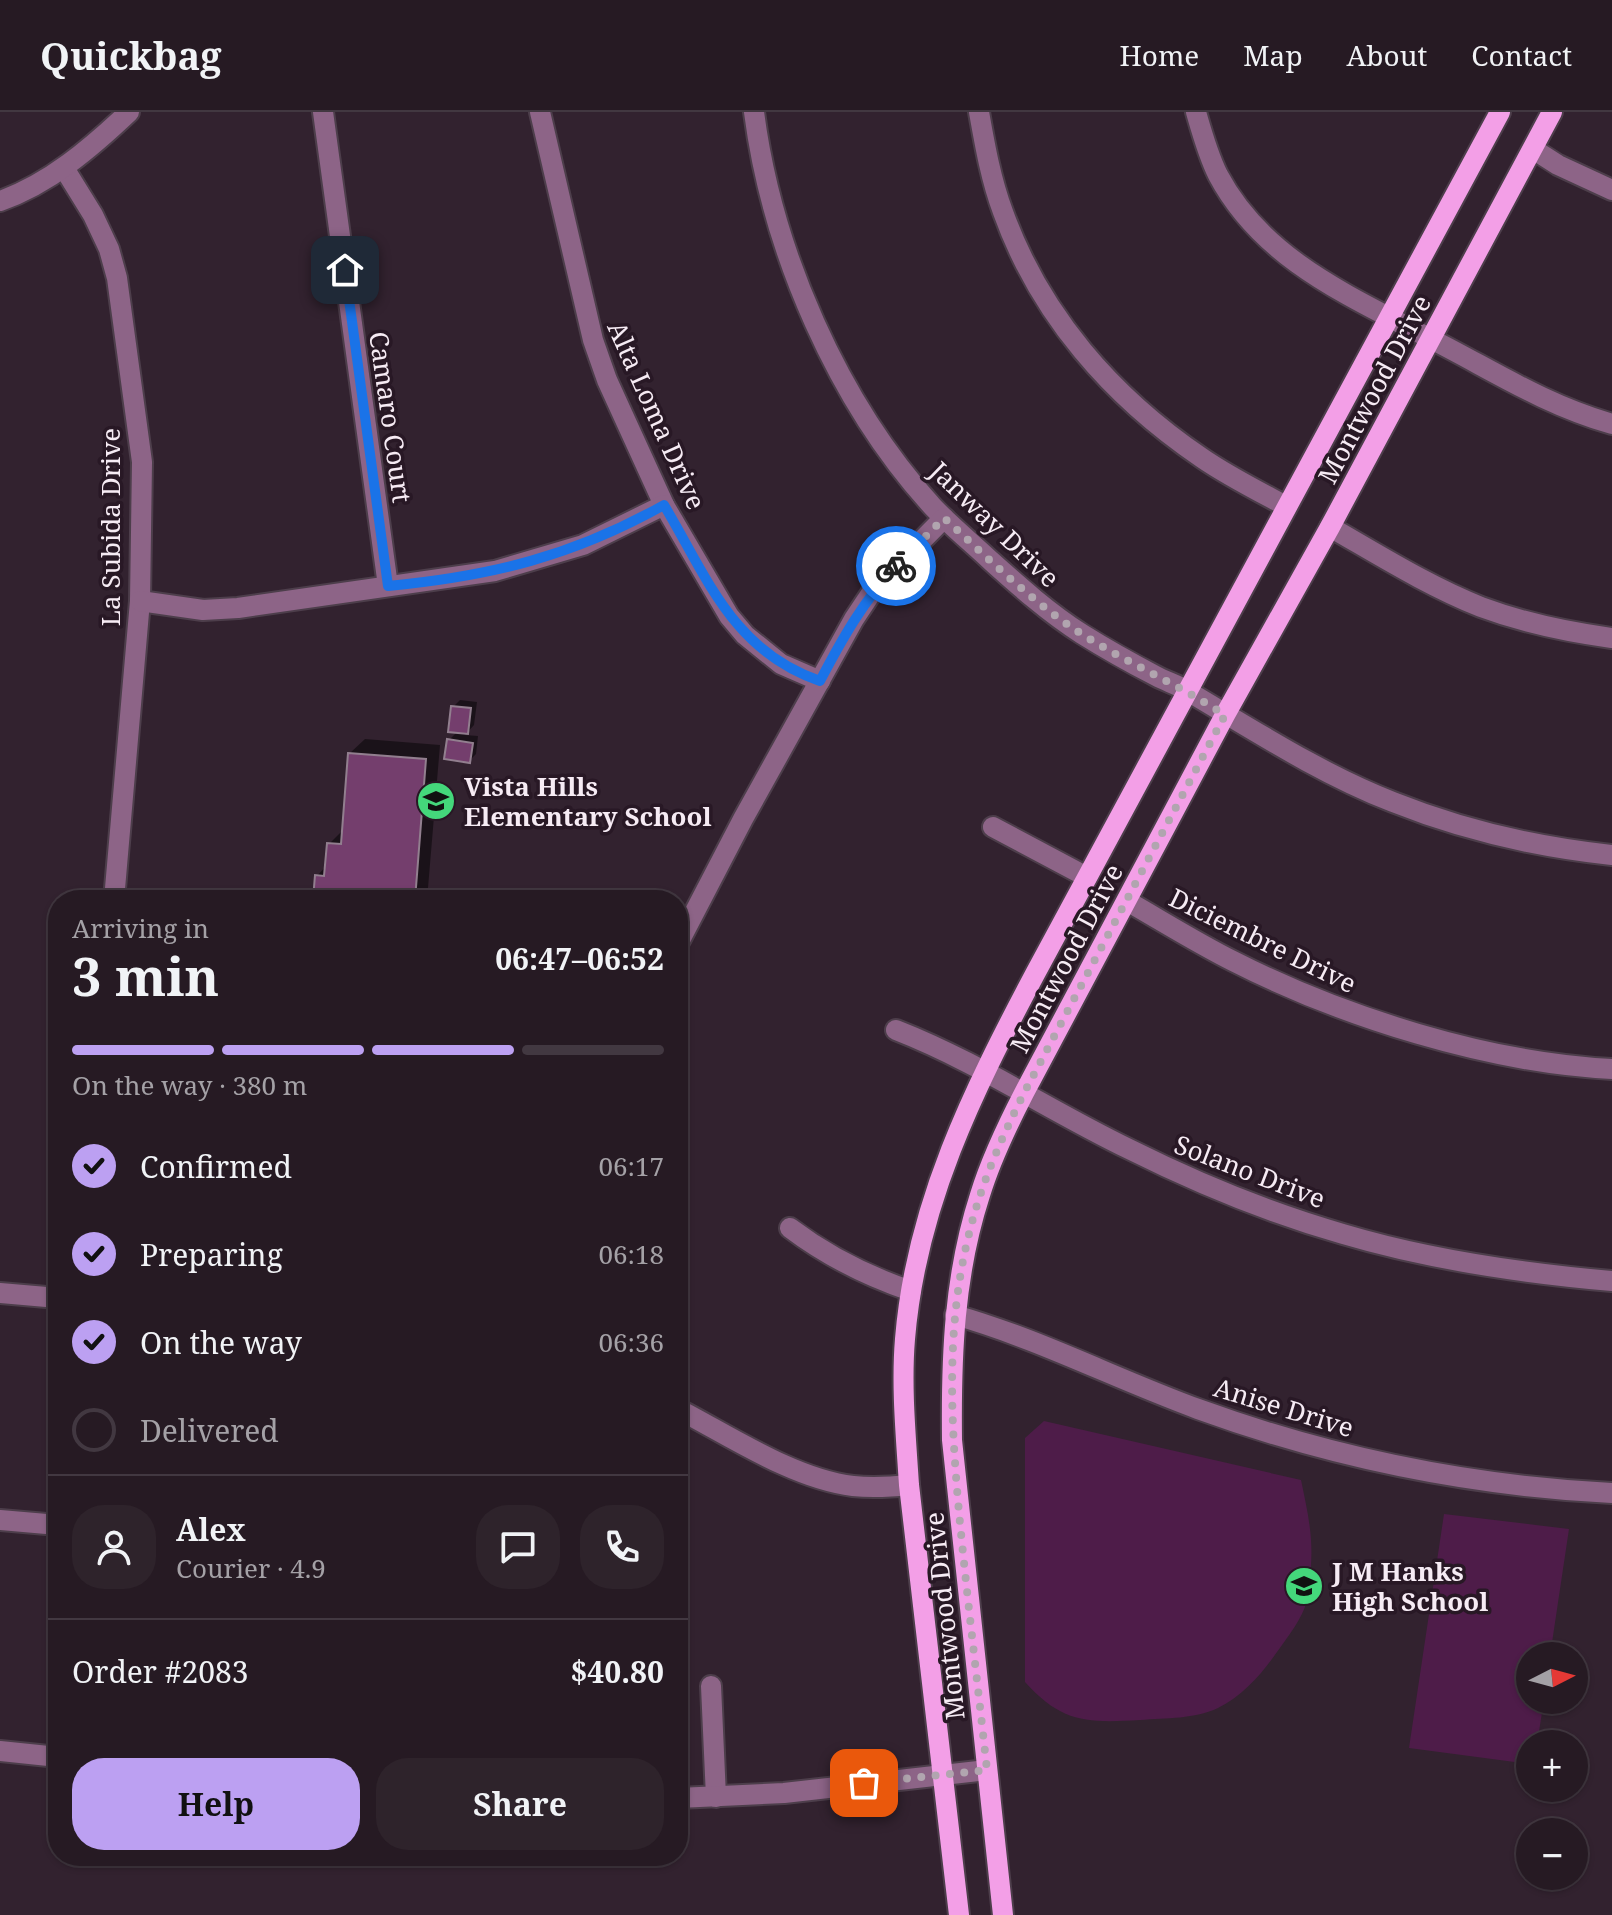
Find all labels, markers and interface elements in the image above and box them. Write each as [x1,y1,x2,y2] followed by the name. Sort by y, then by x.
[40,29,222,81] text: Quickbag
[1120,36,1199,74] text: Home
[1243,36,1303,74] text: Map
[1347,36,1427,74] text: About
[1471,36,1572,74] text: Contact
[311,236,379,304] pin
[323,248,367,292] icon: home
[1309,288,1439,490] street label: Montwood Drive
[599,315,715,515] street label: Alta Loma Drive
[361,329,421,505] street label: Camaro Court
[92,428,128,626] street label: La Subida Drive
[922,452,1068,595] street label: Janway Drive
[856,526,936,606] courier
[874,544,918,588] icon: bike
[464,768,712,834] place label: Vista Hills Elementary School
[415,780,457,822] school or university icon: Vista Hills Elementary School
[1001,857,1131,1059] street label: Montwood Drive
[1163,879,1363,1001] street label: Diciembre Drive
[72,910,209,946] text: Arriving in
[495,938,664,979] text: 06:47–06:52
[72,940,219,1011] text: 3 min
[72,1067,307,1103] text: On the way · 380 m
[1169,1126,1331,1216] street label: Solano Drive
[72,1144,116,1188] icon: check
[140,1146,292,1187] text: Confirmed
[598,1148,664,1184] text: 06:17
[72,1232,116,1276] icon: check
[140,1234,283,1275] text: Preparing
[598,1236,664,1272] text: 06:18
[72,1320,116,1364] icon: check
[140,1322,302,1363] text: On the way
[598,1324,664,1360] text: 06:36
[1210,1369,1358,1445] street label: Anise Drive
[140,1410,279,1451] text: Delivered
[72,1505,156,1589] button: person
[476,1505,560,1589] button: chat
[580,1505,664,1589] button: phone
[176,1509,246,1550] text: Alex
[915,1510,973,1722] street label: Montwood Drive
[176,1550,326,1586] text: Courier · 4.9
[1331,1553,1488,1619] place label: J M Hanks High School
[1283,1565,1325,1607] school or university icon: J M Hanks High School
[1516,1642,1588,1714] north arrow
[1516,1642,1588,1890] map controls
[72,1651,249,1692] text: Order #2083
[570,1651,664,1692] text: $40.80
[1516,1730,1588,1802] button: +
[830,1749,898,1817] pin
[72,1758,360,1850] button: Help
[376,1758,664,1850] button: Share
[842,1761,886,1805] icon: bag
[1516,1818,1588,1890] button: −

